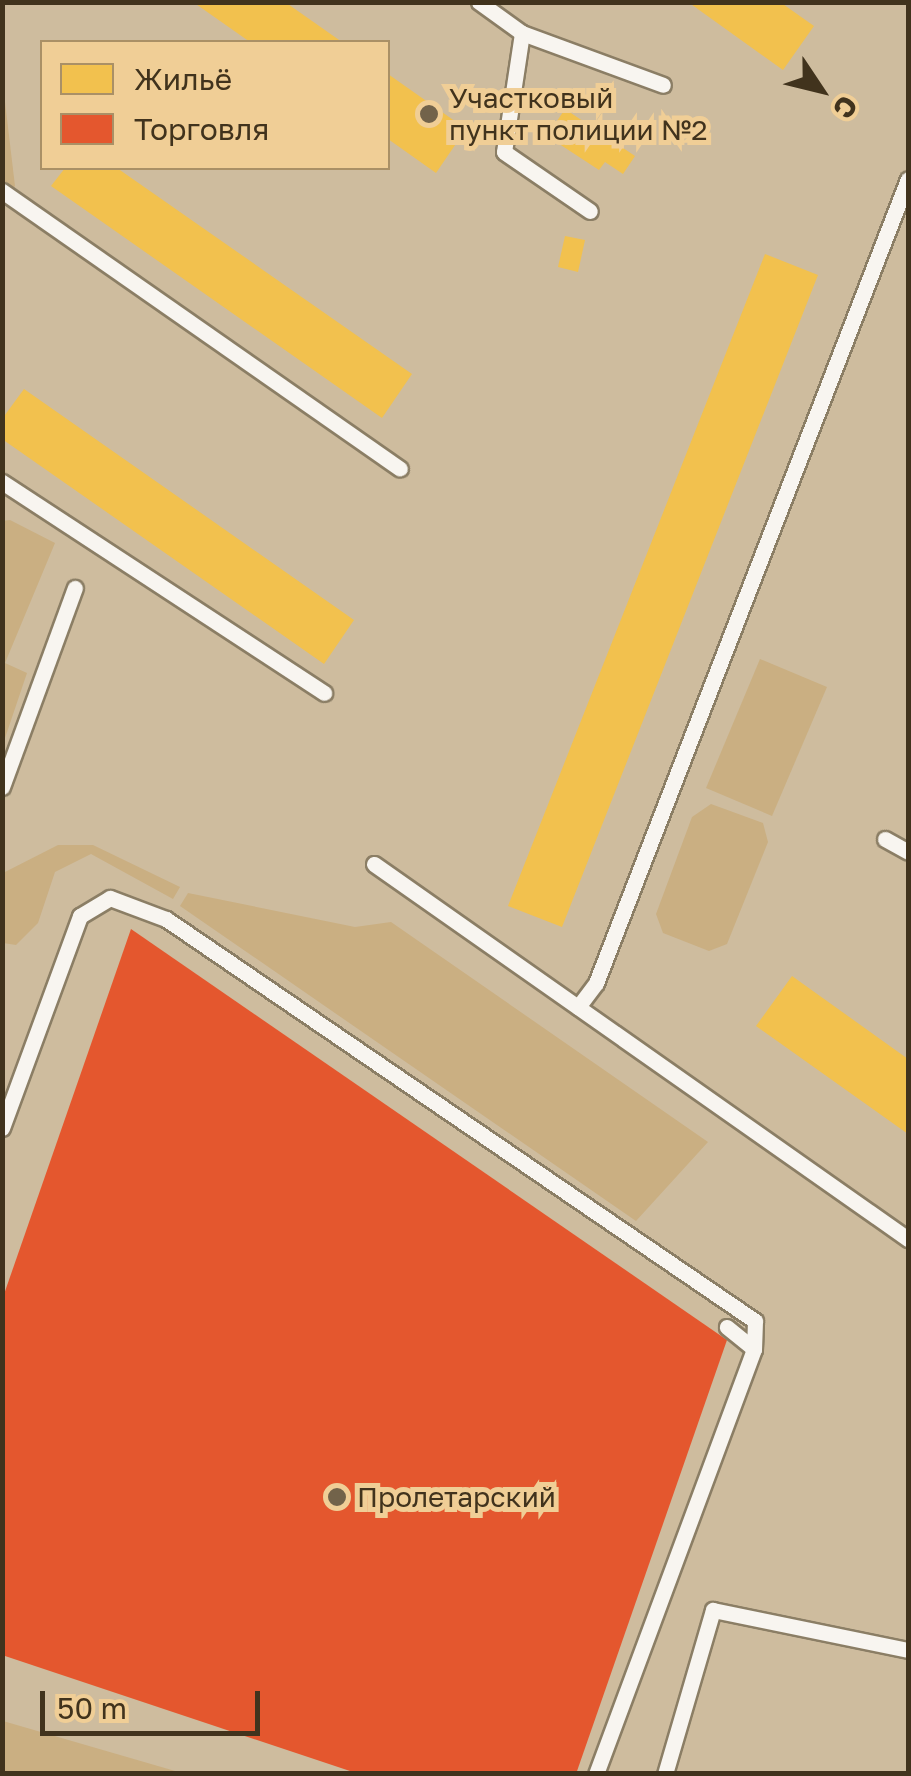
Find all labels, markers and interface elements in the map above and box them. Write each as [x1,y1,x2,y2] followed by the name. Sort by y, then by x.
[40,40,390,170] legend
[771,40,871,140] north arrow
[134,61,232,97] text: Жильё
[449,81,708,147] place label: Участковый пункт полиции №2
[827,90,865,125] text: С
[418,103,440,125] marker: Участковый пункт полиции №2
[134,111,269,147] text: Торговля
[357,1480,556,1514] place label: Пролетарский
[326,1486,348,1508] marker: Пролетарский
[45,1671,265,1733] scale bar
[57,1690,127,1726] text: 50 m

